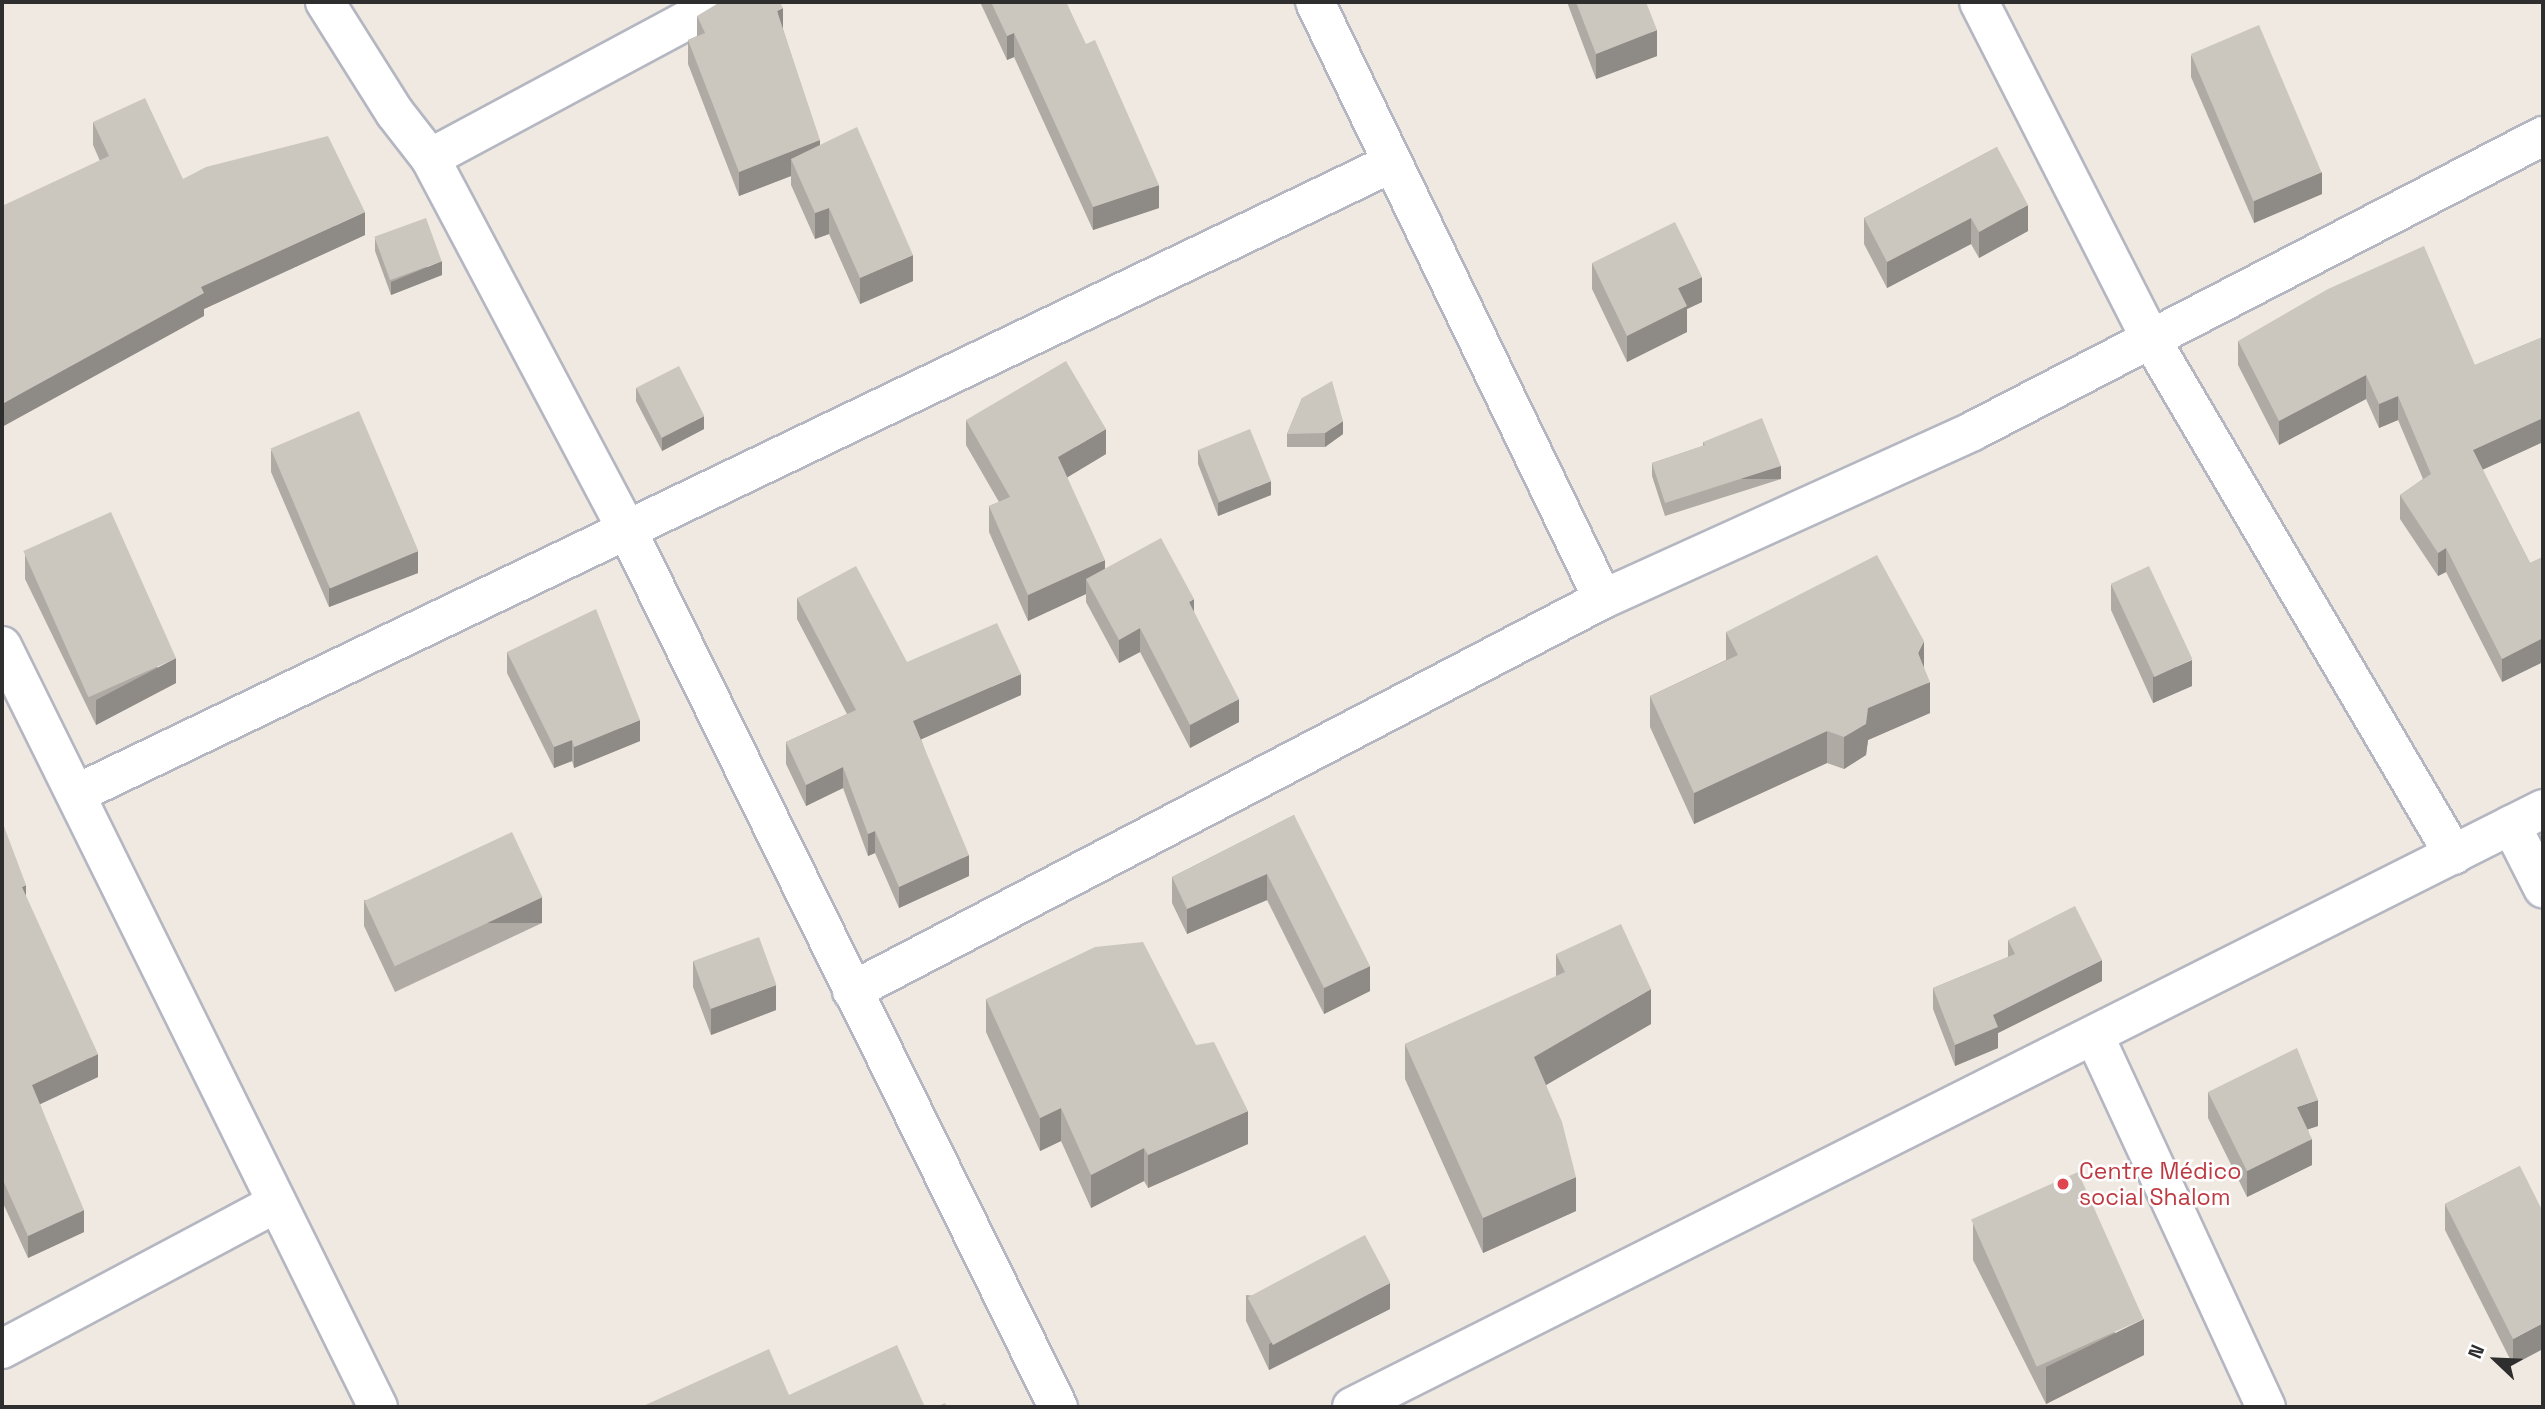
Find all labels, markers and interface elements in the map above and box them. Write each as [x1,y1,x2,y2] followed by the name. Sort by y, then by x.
[2079,1157,2241,1211] place label: Centre Médico social Shalom
[2053,1174,2073,1194] marker: Centre Médico social Shalom
[2461,1325,2531,1395] north arrow
[2462,1341,2490,1362] text: N

